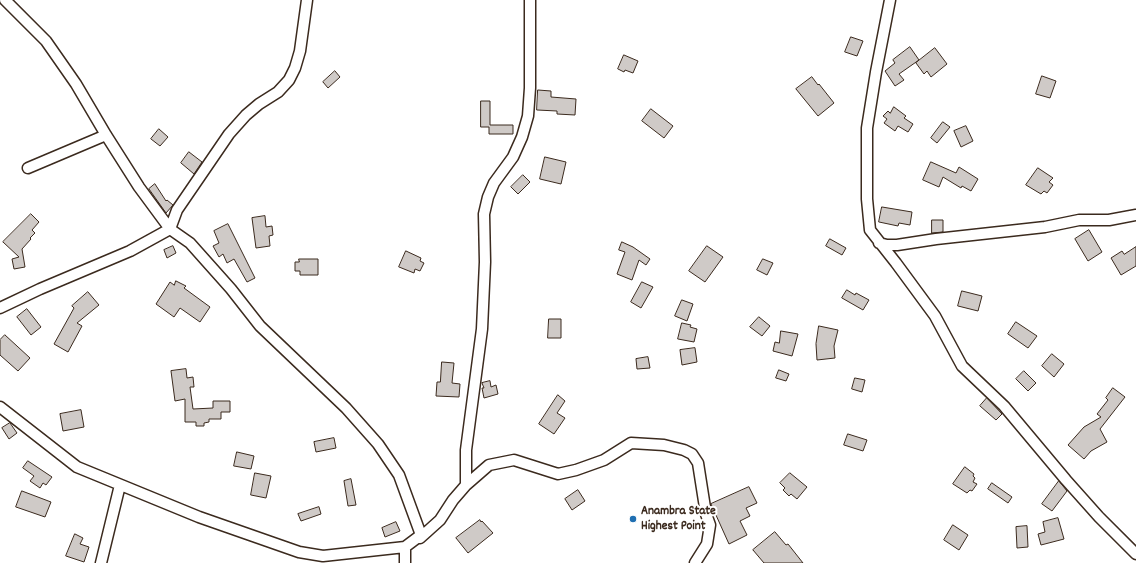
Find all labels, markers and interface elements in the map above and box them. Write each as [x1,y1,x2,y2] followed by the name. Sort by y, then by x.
[641,504,716,535] place label: Anambra State Highest Point
[628,514,638,524] marker: Anambra State Highest Point

